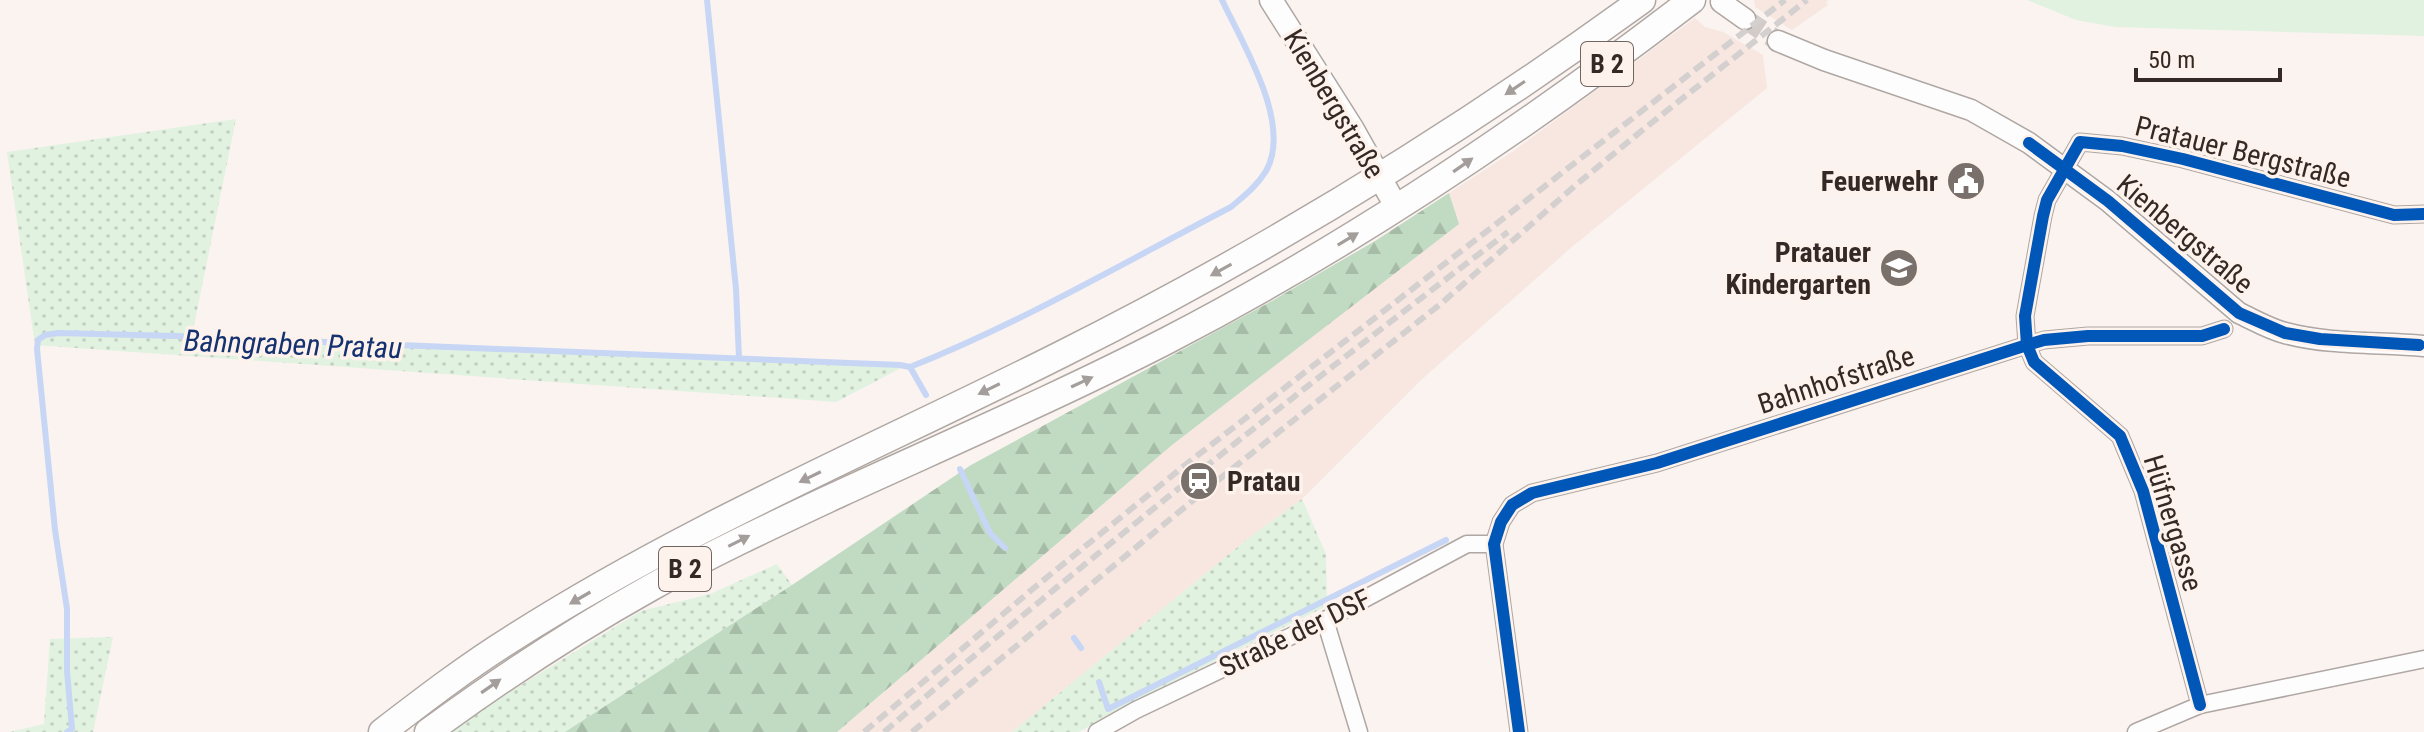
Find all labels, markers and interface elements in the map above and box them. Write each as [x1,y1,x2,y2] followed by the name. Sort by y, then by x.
[1277,24,1391,184] street label: Kienbergstraße
[2136,32,2280,82] scale bar
[1581,42,1633,86] road number: B 2
[2148,46,2195,74] text: 50 m
[1505,80,1526,95] one-way arrow
[2132,109,2354,195] street label: Pratauer Bergstraße
[1452,158,1473,173] one-way arrow
[1945,160,1987,202] public building icon: Feuerwehr
[1821,165,1938,198] place label: Feuerwehr
[2110,167,2260,301] street label: Kienbergstraße
[1337,233,1359,247] one-way arrow
[1725,236,1871,301] place label: Pratauer Kindergarten
[1878,247,1920,289] school or university icon: Pratauer Kindergarten
[1209,264,1232,277] one-way arrow
[183,323,403,365] water label: Bahngraben Pratau
[1754,339,1918,421] street label: Bahnhofstraße
[1070,375,1094,389] one-way arrow
[978,383,1001,396] one-way arrow
[2137,451,2209,595] street label: Hüfnergasse
[1178,460,1220,502] station icon: Pratau
[1227,465,1301,498] place label: Pratau
[798,470,821,484] one-way arrow
[728,535,751,548] one-way arrow
[659,547,711,591] road number: B 2
[1214,582,1376,684] street label: Straße der DSF
[568,591,591,605] one-way arrow
[481,679,502,695] one-way arrow

